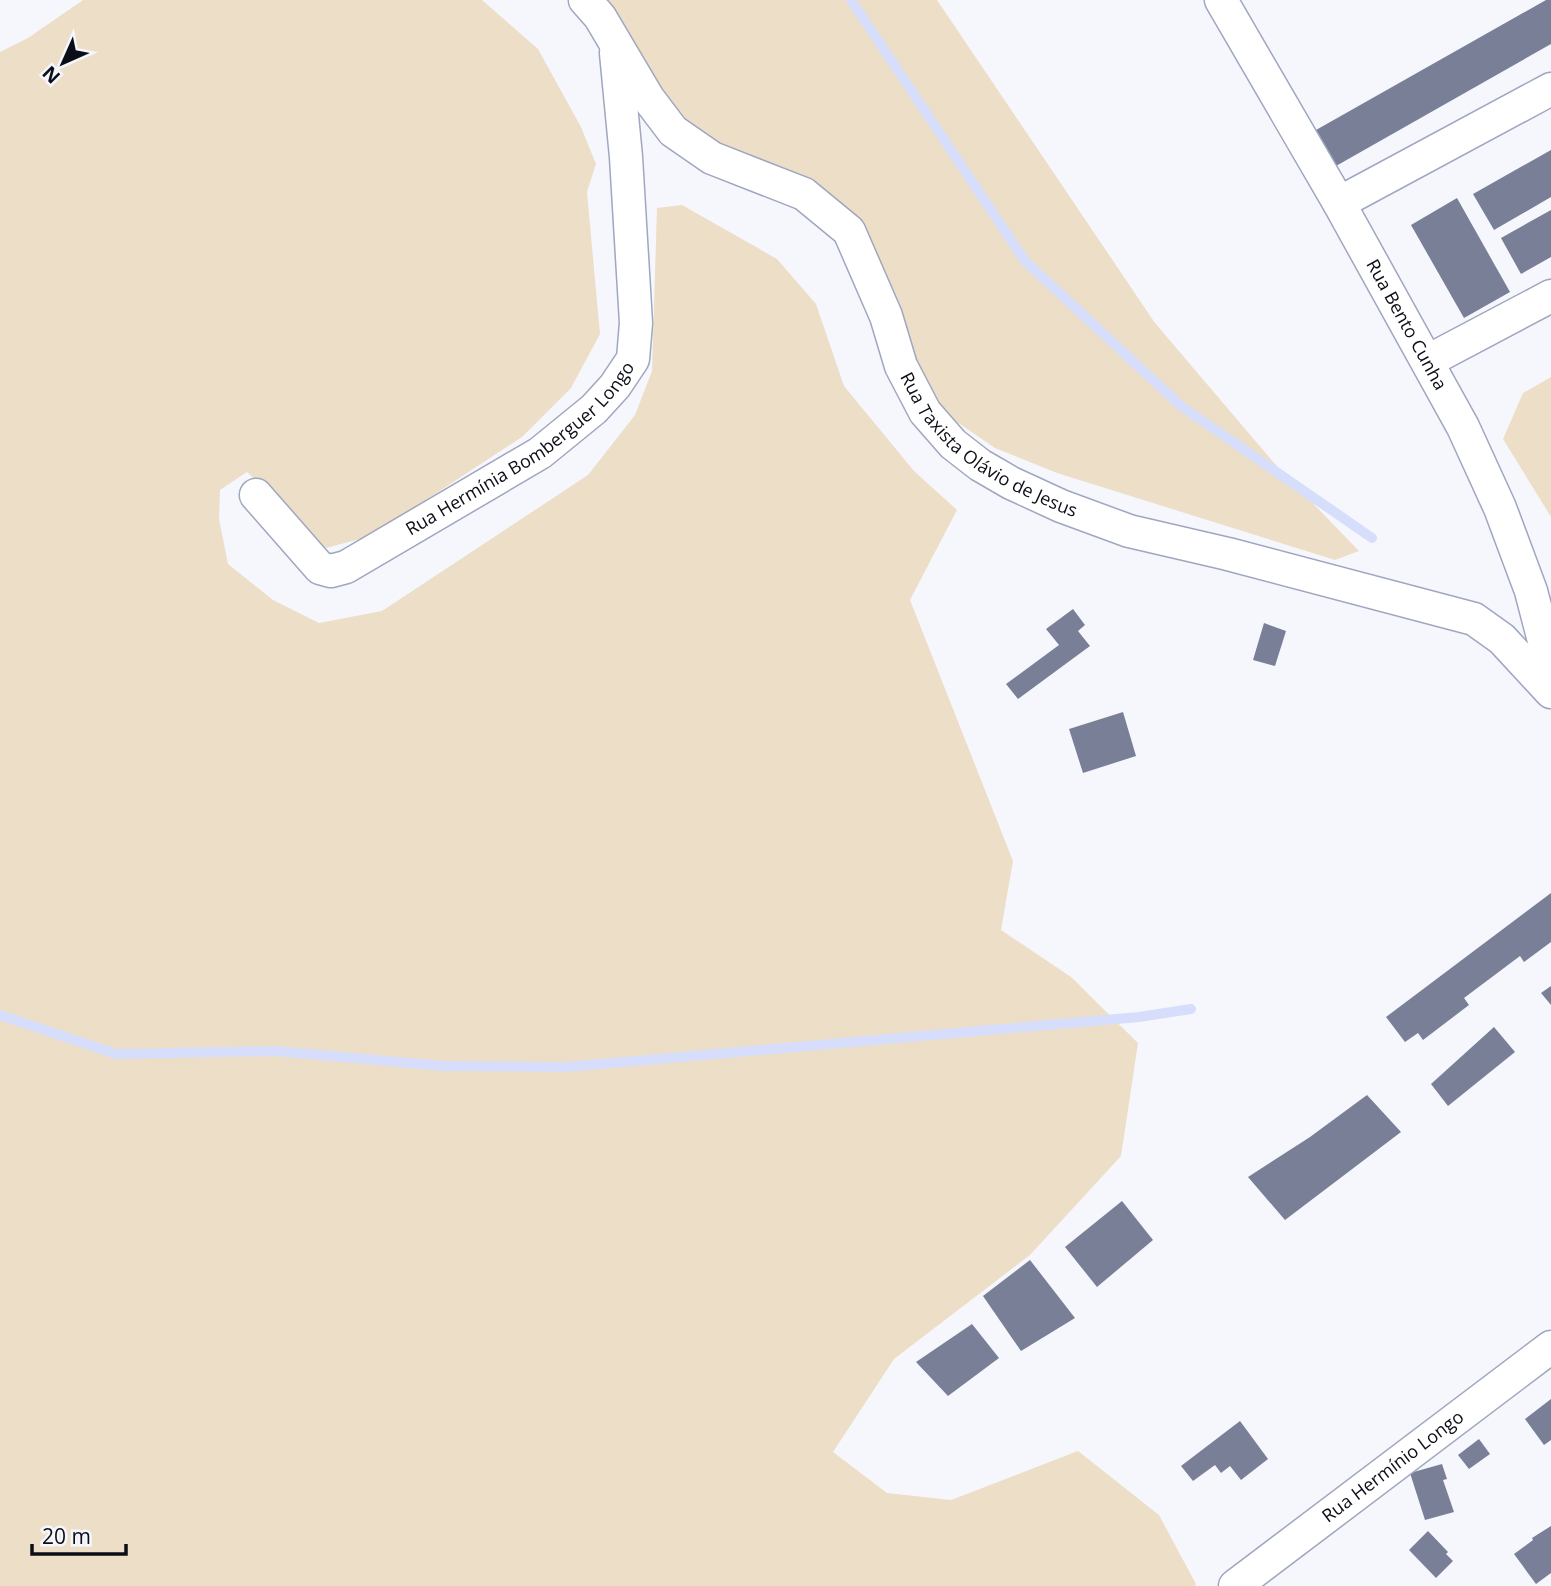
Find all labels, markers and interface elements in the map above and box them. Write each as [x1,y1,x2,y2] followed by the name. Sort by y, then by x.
[28,28,98,98] north arrow
[36,60,66,90] text: N
[1361,255,1453,394] street label: Rua Bento Cunha
[401,356,639,540] street label: Rua Hermínia Bomberguer Longo
[895,368,1081,522] street label: Rua Taxista Olávio de Jesus
[1317,1404,1468,1527] street label: Rua Hermínio Longo
[32,1512,126,1556] scale bar
[42,1522,91,1550] text: 20 m

